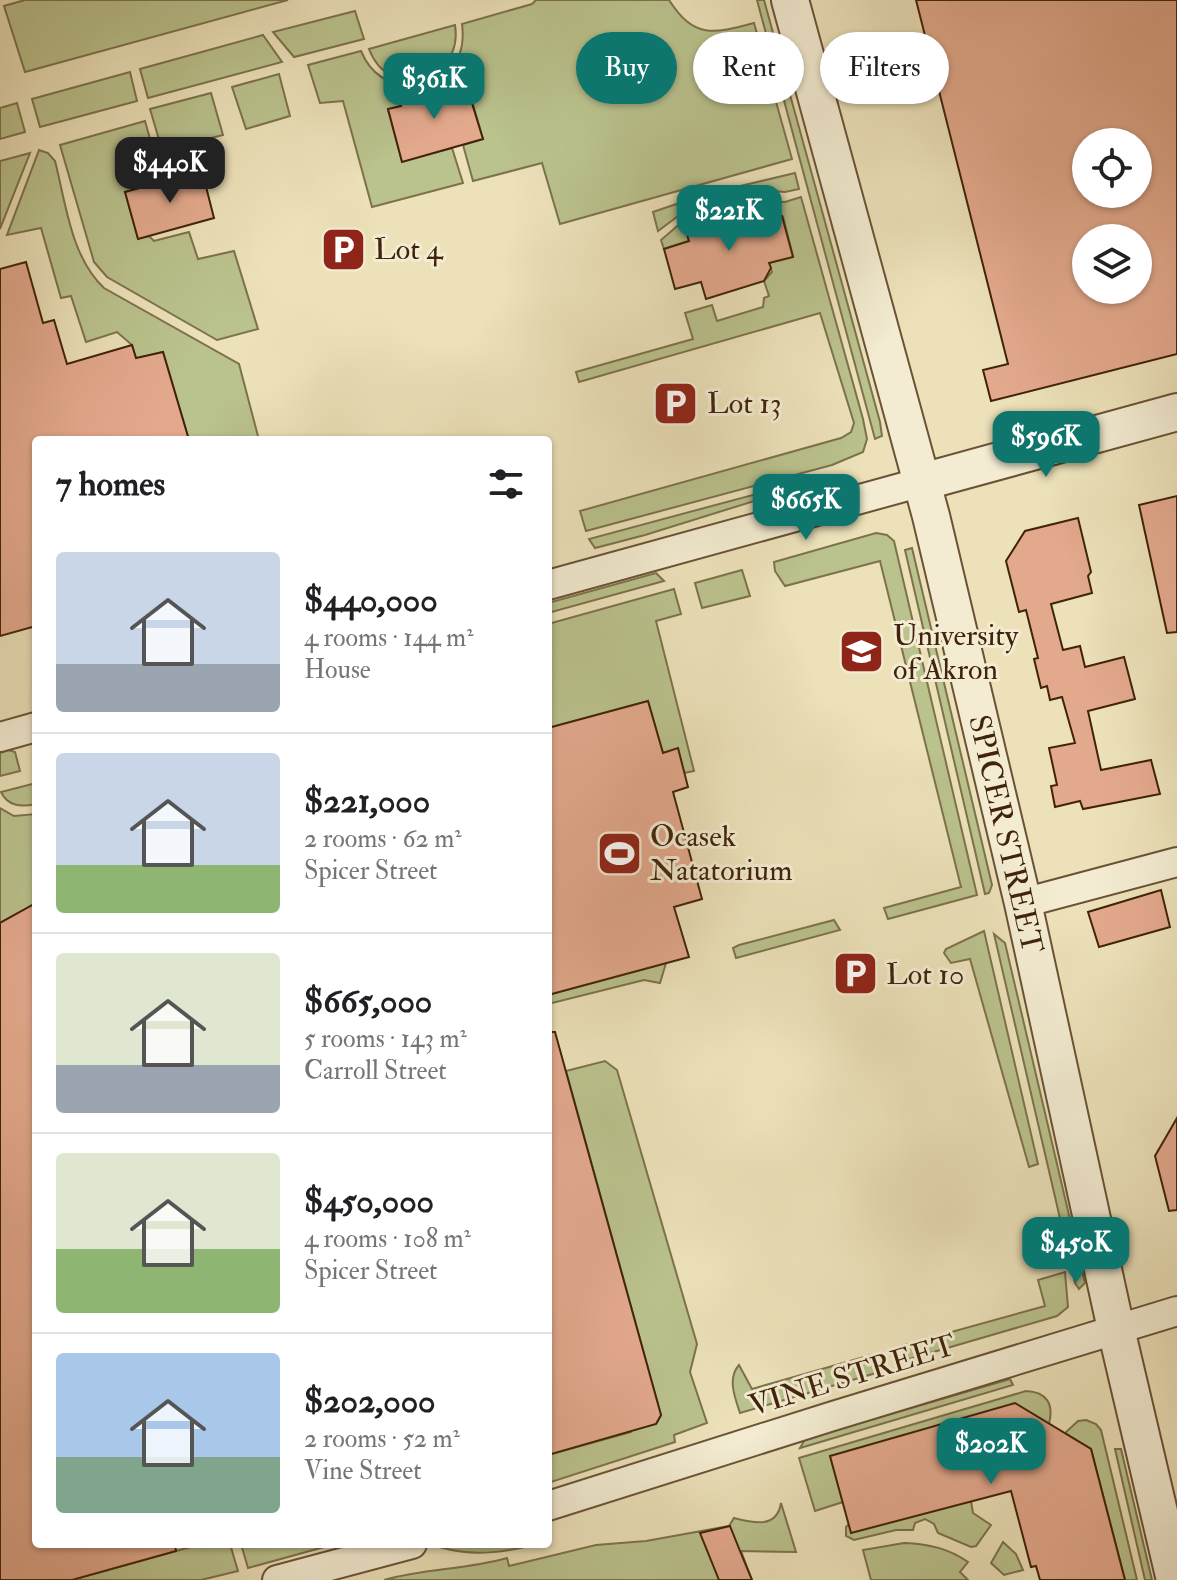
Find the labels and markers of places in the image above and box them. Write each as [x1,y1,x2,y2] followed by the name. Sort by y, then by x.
[378,53,490,121] pin: $361K
[114,137,226,205] pin: $440K
[673,185,785,253] pin: $221K
[319,225,367,273] parking icon: Lot 4
[374,231,444,268] place label: Lot 4
[652,379,700,427] parking icon: Lot 13
[707,385,782,422] place label: Lot 13
[990,411,1102,479] pin: $596K
[750,474,862,542] pin: $665K
[893,617,1019,688] place label: University of Akron
[838,628,886,676] school or university icon: University of Akron
[650,818,792,889] place label: Ocasek Natatorium
[595,829,643,877] sports icon: Ocasek Natatorium
[831,950,879,998] parking icon: Lot 10
[886,956,964,993] place label: Lot 10
[1020,1217,1132,1285] pin: $450K
[935,1418,1047,1486] pin: $202K

